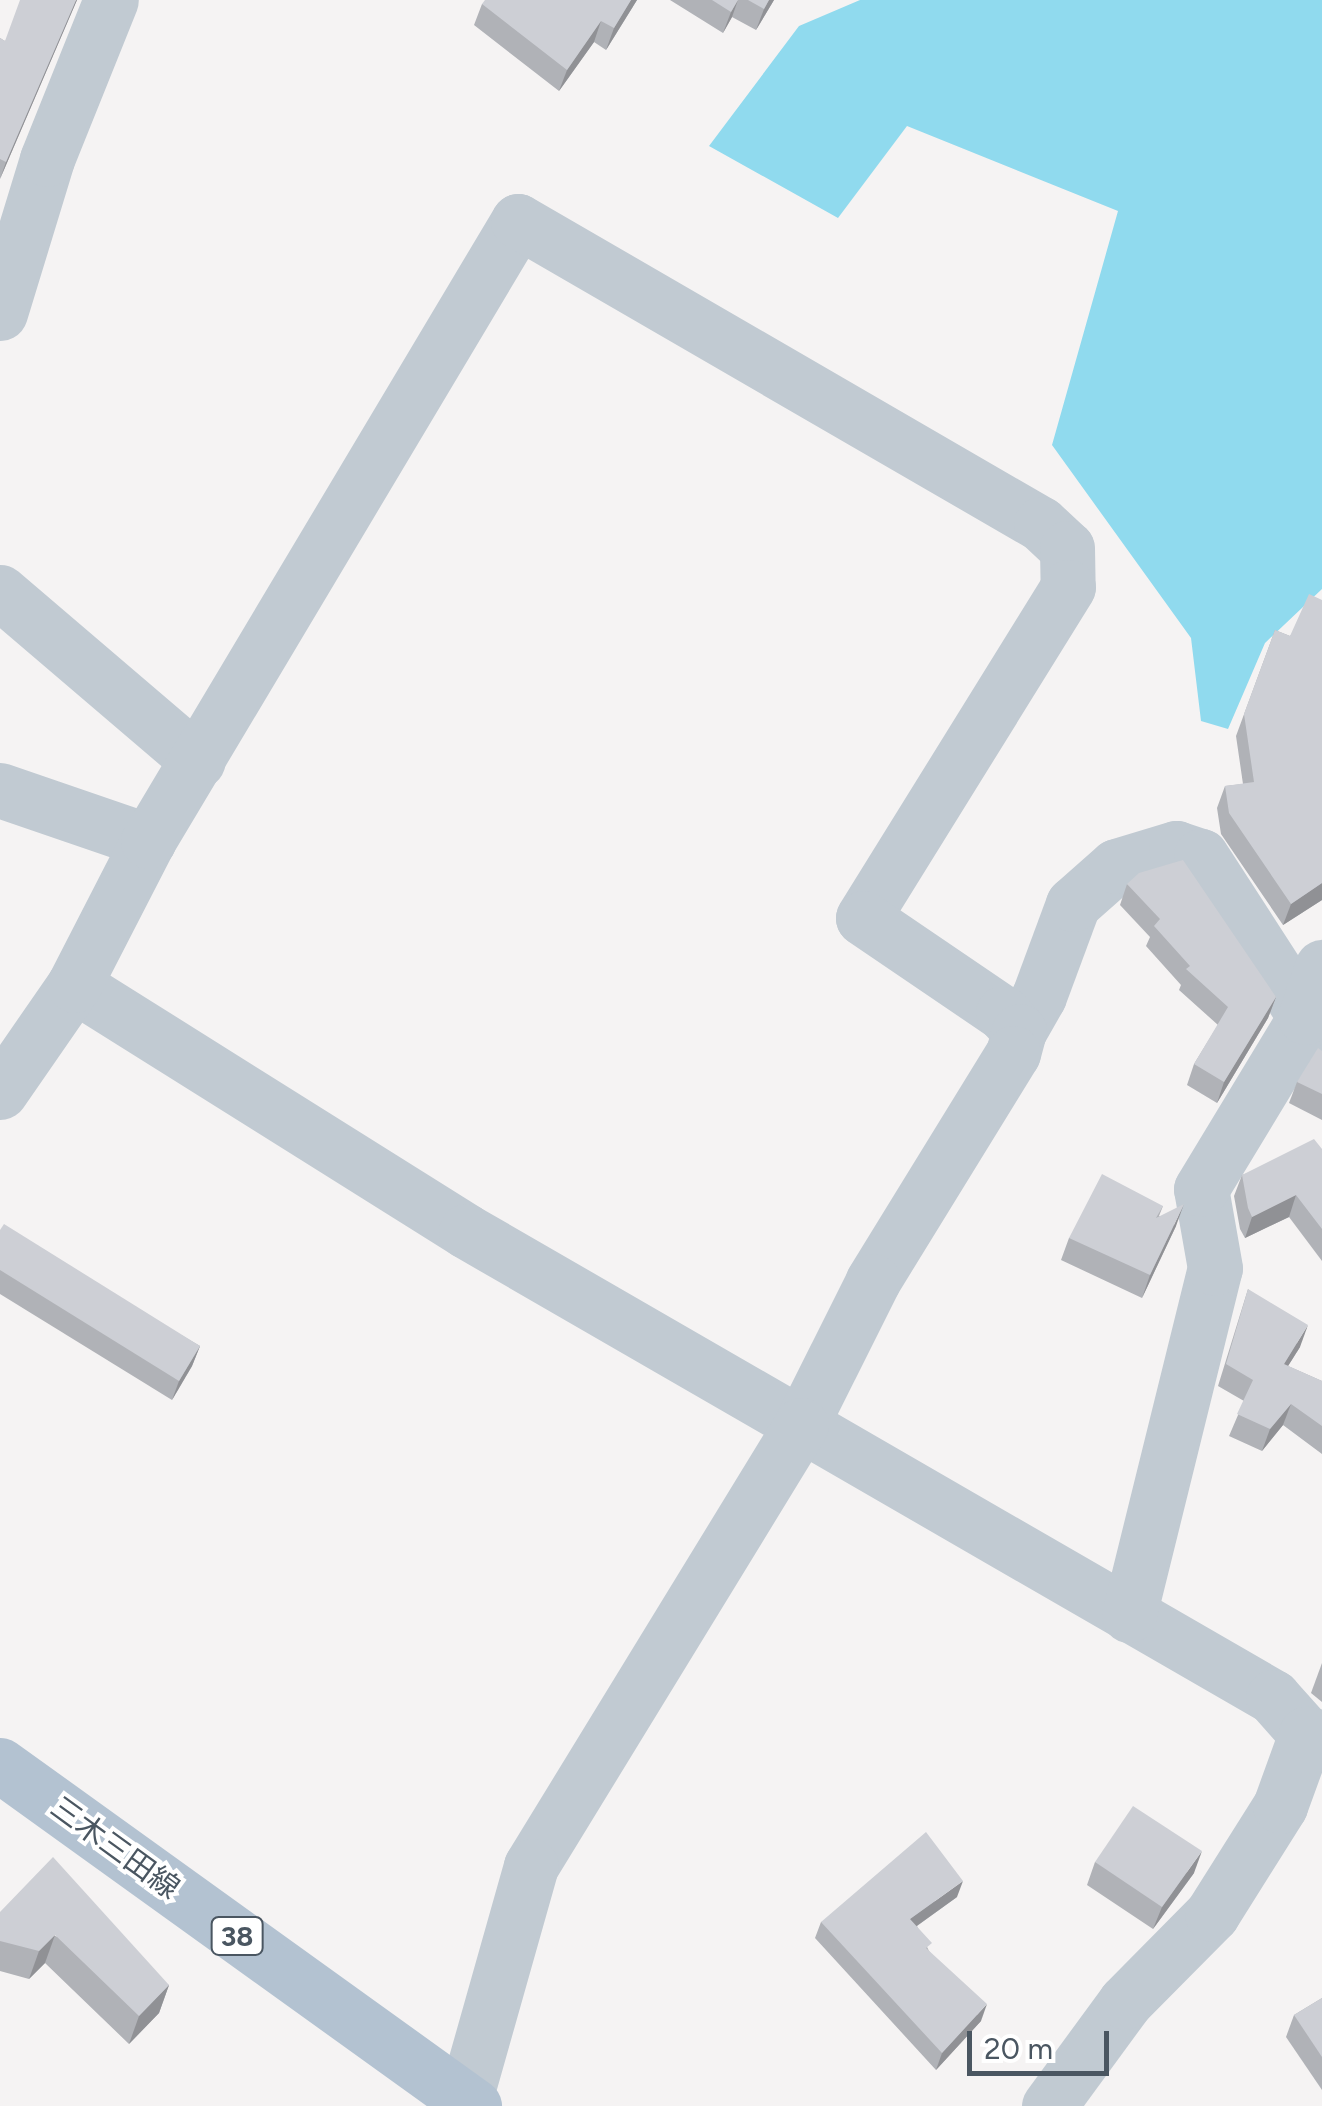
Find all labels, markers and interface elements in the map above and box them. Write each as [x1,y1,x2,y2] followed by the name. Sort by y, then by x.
[44,1789,186,1907] street label: 三木三田線
[210,1913,264,1959] road number: 38
[972,2011,1114,2073] scale bar
[984,2030,1053,2067] text: 20 m

